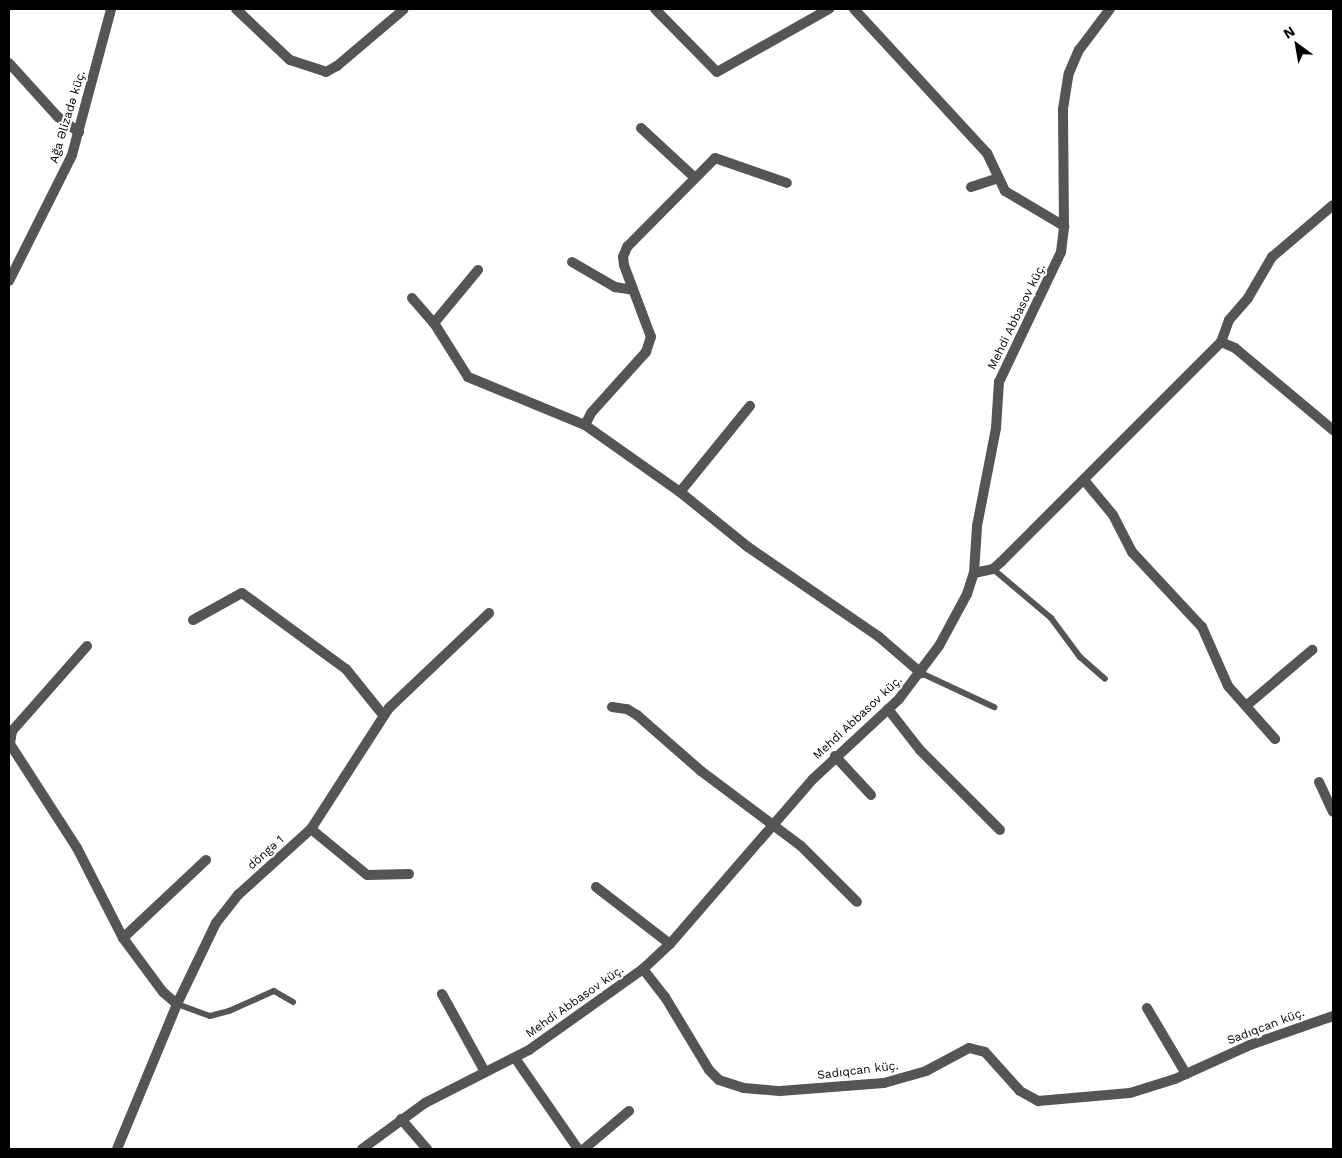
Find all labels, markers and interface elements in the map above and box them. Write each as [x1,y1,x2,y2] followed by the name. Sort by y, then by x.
[1272,20,1322,70] north arrow
[1280,23,1298,42] text: N
[47,69,89,165] street label: Ağa Əlizadə küç.
[985,261,1049,373] street label: Mehdi Abbasov küç.
[810,673,906,763] street label: Mehdi Abbasov küç.
[245,833,287,873] street label: döngə 1
[523,963,627,1041] street label: Mehdi Abbasov küç.
[1225,1006,1307,1048] street label: Sadıqcan küç.
[817,1059,899,1083] street label: Sadıqcan küç.

